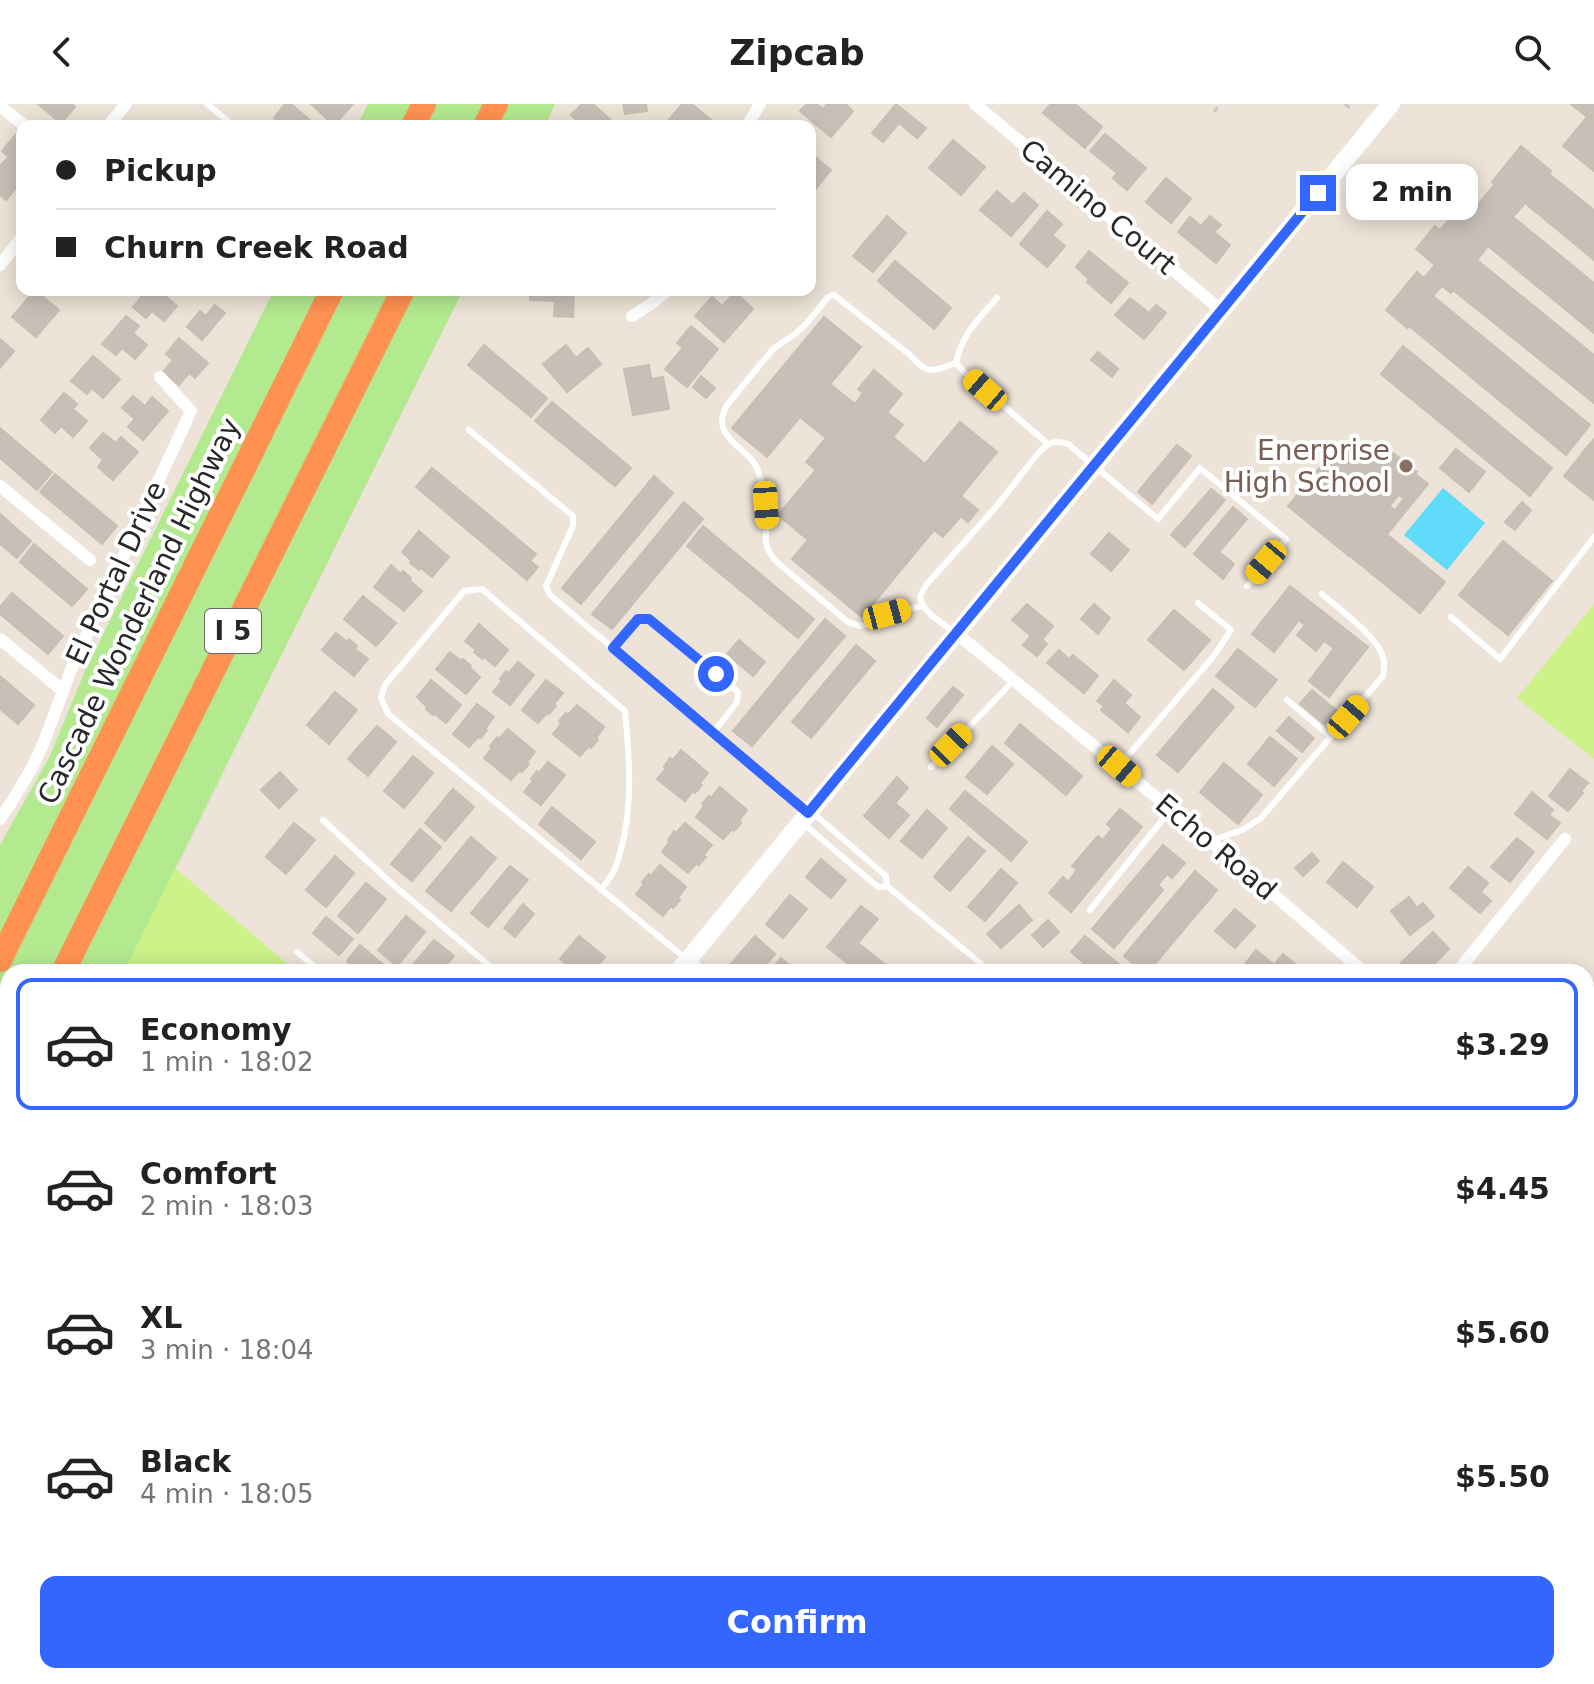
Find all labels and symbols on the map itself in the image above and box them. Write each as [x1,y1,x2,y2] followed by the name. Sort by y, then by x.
[1014,133,1182,282] street label: Camino Court
[1346,165,1478,221] callout: 2 min
[1300,175,1336,211] route end
[959,365,1011,415] car
[31,413,247,809] street label: Cascade Wonderland Highway
[1224,434,1390,499] place label: Enerprise High School
[1397,457,1415,475] marker: Enerprise High School
[59,476,173,670] street label: El Portal Drive
[752,480,780,530] car
[1241,536,1291,588] car
[861,596,913,632] car
[205,609,261,653] road number: I 5
[698,656,734,692] route start
[1323,691,1373,743] car
[926,719,976,771] car
[1093,741,1145,791] car
[1149,787,1283,907] street label: Echo Road

